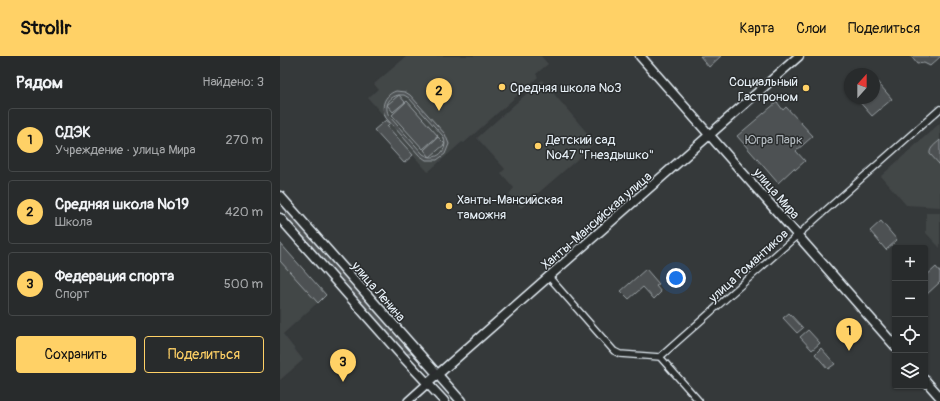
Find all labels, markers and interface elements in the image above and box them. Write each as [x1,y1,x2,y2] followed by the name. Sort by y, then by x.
[20,16,71,40] text: Strollr
[740,20,774,37] text: Карта
[796,20,826,37] text: Слои
[848,20,920,37] text: Поделиться
[844,68,880,104] north arrow
[16,72,63,93] text: Рядом
[202,74,264,90] text: Найдено: 3
[729,74,798,105] place label: Социальный Гастроном
[426,78,452,111] pin: 2
[510,80,622,96] place label: Средняя школа №3
[497,82,507,92] marker: Средняя школа №3
[801,83,811,93] marker: Социальный Гастроном
[55,123,91,142] text: СДЭК
[27,132,33,148] text: 1
[226,132,263,148] text: 270 m
[545,132,654,163] place label: Детский сад №47 "Гнездышко"
[745,132,803,148] park label: Югра Парк
[533,141,543,151] marker: Детский сад №47 "Гнездышко"
[55,142,195,158] text: Учреждение · улица Мира
[749,164,803,223] street label: улица Мира
[538,168,655,273] street label: Ханты-Мансийская улица
[457,192,563,223] place label: Ханты-Мансийская таможня
[55,195,189,214] text: Средняя школа №19
[444,201,454,211] marker: Ханты-Мансийская таможня
[26,204,34,220] text: 2
[225,204,263,220] text: 420 m
[55,214,92,230] text: Школа
[705,226,792,307] street label: улица Романтиков
[892,245,928,389] map controls
[892,245,928,281] button: +
[347,258,409,325] street label: улица Ленина
[55,267,174,286] text: Федерация спорта
[666,268,686,288] your location
[26,276,34,292] text: 3
[224,276,263,292] text: 500 m
[892,281,928,317] button: −
[55,286,89,302] text: Спорт
[892,317,928,353] button: locate
[836,318,862,351] pin: 1
[16,336,136,373] button: Сохранить
[144,336,264,373] button: Поделиться
[330,349,356,382] pin: 3
[892,353,928,389] button: layers

